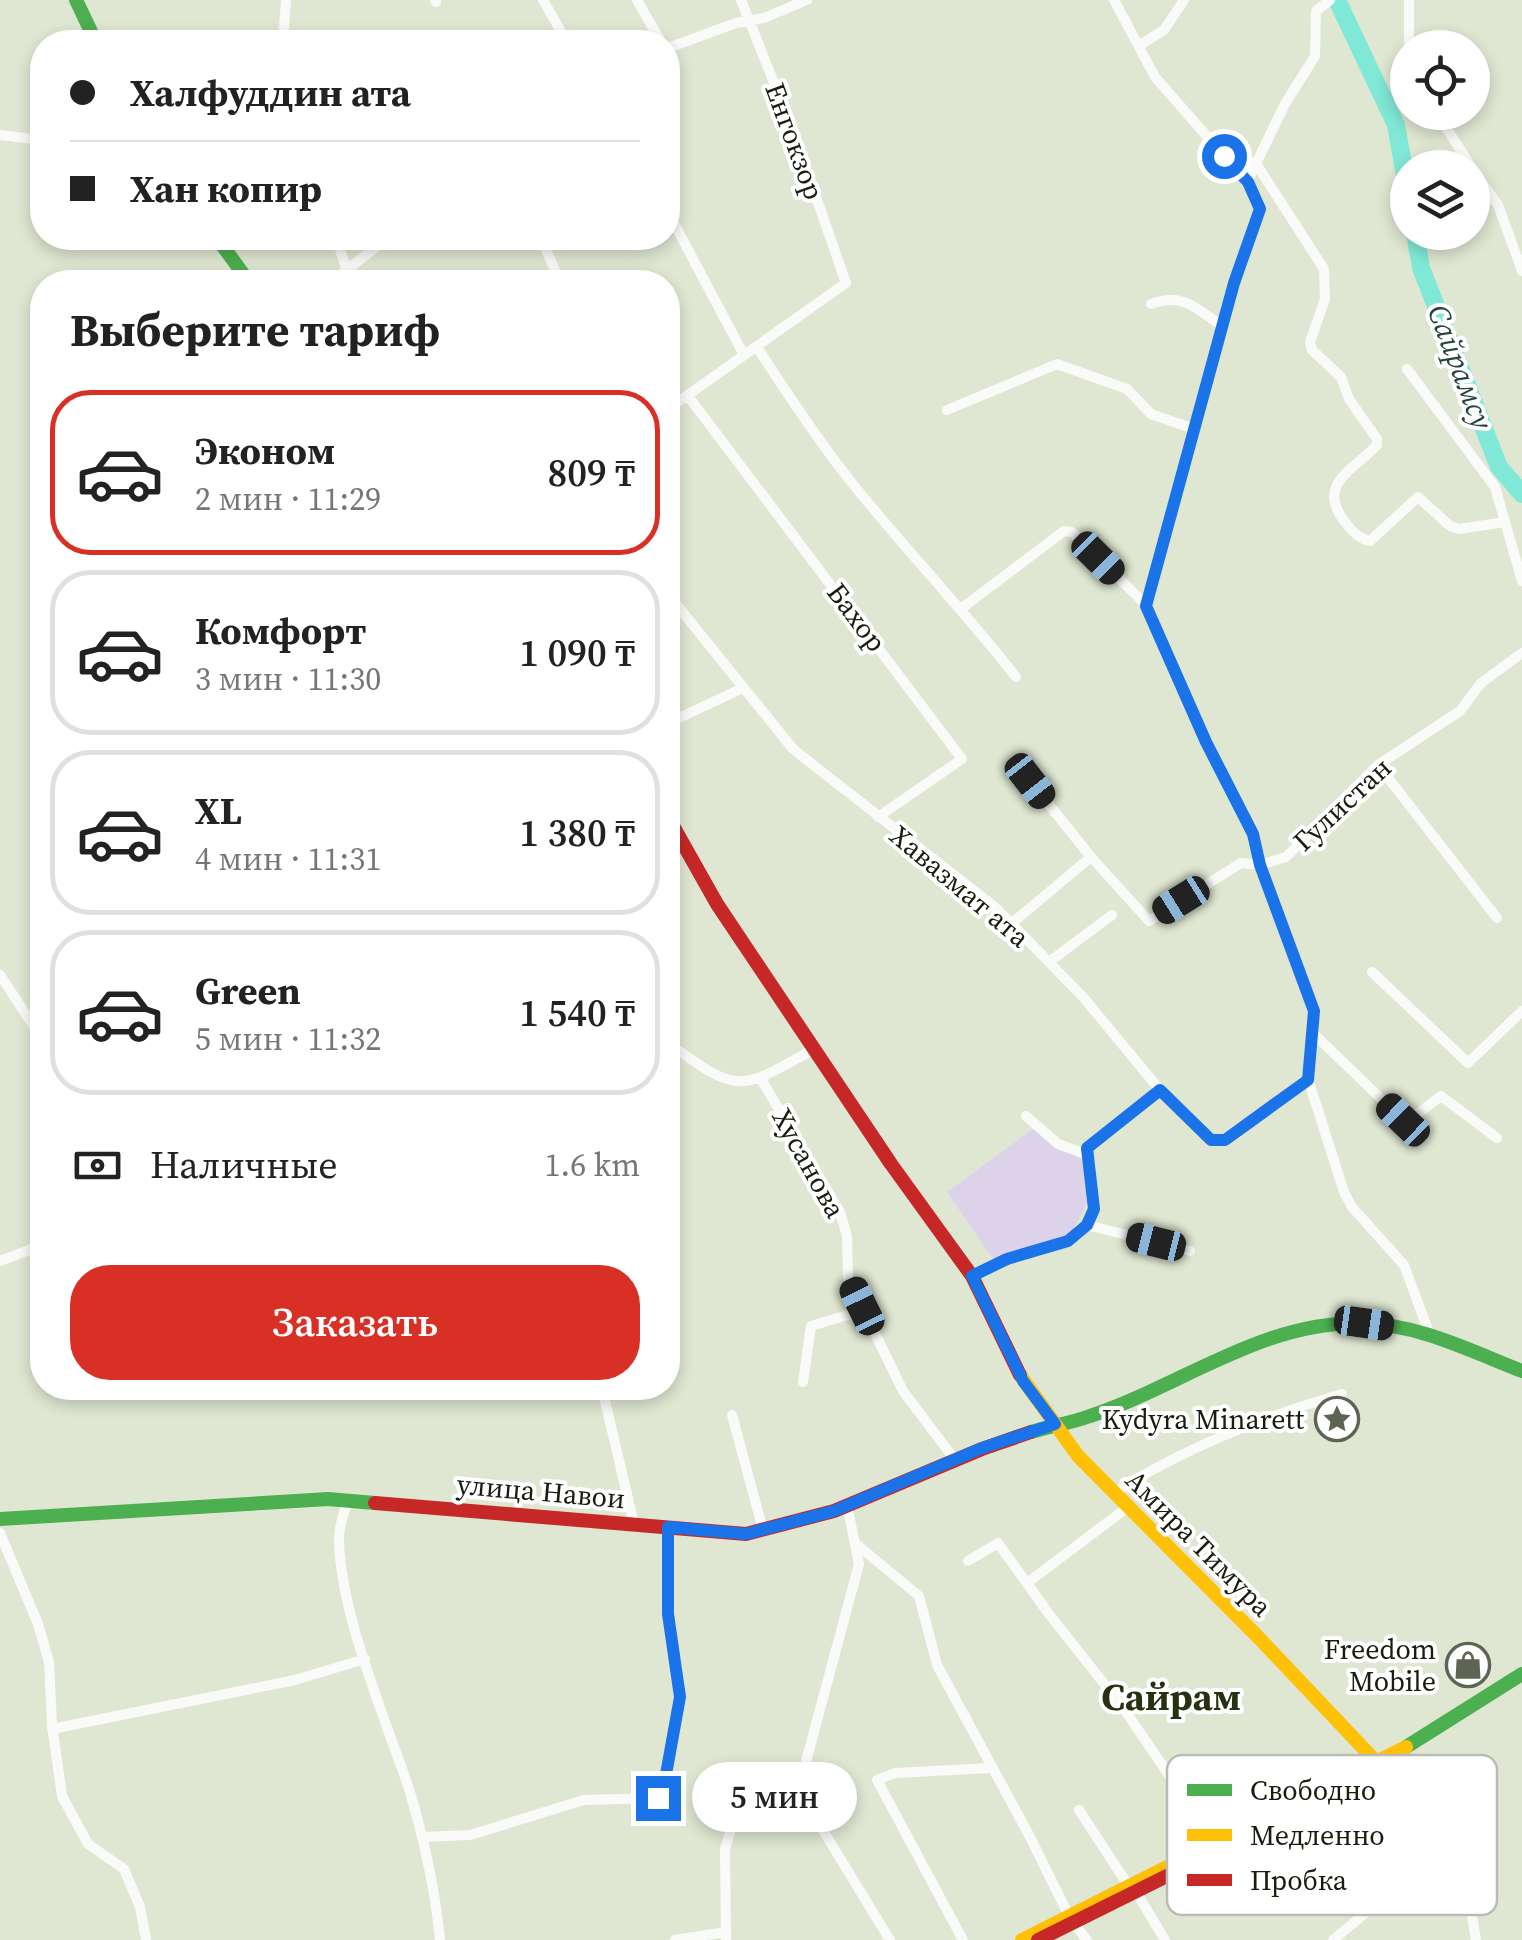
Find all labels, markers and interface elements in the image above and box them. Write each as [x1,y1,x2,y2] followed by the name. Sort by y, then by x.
[1390,30,1490,250] map controls
[1390,30,1490,130] button: locate
[130,67,411,119] text: Халфуддин ата
[756,77,834,205] street label: Енгокзор
[1202,134,1247,179] route start
[1390,150,1490,250] button: layers
[130,163,322,215] text: Хан копир
[70,299,440,361] text: Выберите тариф
[1418,299,1503,436] water label: Сайрамсу
[195,425,335,477] text: Эконом
[75,428,165,518] icon: car
[547,447,635,499] text: 809 ₸
[195,477,381,521] text: 2 мин · 11:29
[1066,526,1130,590] car
[819,575,895,659] street label: Бахор
[195,605,366,657] text: Комфорт
[75,608,165,698] icon: car
[519,627,635,679] text: 1 090 ₸
[195,657,381,701] text: 3 мин · 11:30
[1000,748,1060,814] car
[1285,749,1399,859] street label: Гулистан
[195,785,242,837] text: XL
[75,788,165,878] icon: car
[519,807,635,859] text: 1 380 ₸
[882,816,1038,956] street label: Хавазмат ата
[195,837,381,881] text: 4 мин · 11:31
[1148,871,1214,929] car
[195,965,301,1017] text: Green
[75,968,165,1058] icon: car
[519,987,635,1039] text: 1 540 ₸
[195,1017,381,1061] text: 5 мин · 11:32
[1371,1088,1435,1152] car
[763,1101,855,1225] street label: Хусанова
[70,1138,125,1193] icon: cash
[150,1139,338,1191] text: Наличные
[545,1143,640,1187] text: 1.6 km
[1123,1220,1189,1264] car
[70,1265,640,1380] button: Заказать
[835,1272,889,1340] car
[1332,1304,1396,1342] car
[1314,1396,1360,1442] place icon: Kydyra Minarett
[1102,1400,1305,1438] place label: Kydyra Minarett
[1117,1461,1281,1625] street label: Амира Тимура
[455,1465,627,1517] street label: улица Навои
[1324,1630,1436,1700] place label: Freedom Mobile
[1445,1642,1491,1688] shop icon: Freedom Mobile
[1101,1671,1241,1723] district label: Сайрам
[1167,1755,1497,1915] legend
[693,1763,858,1833] callout: 5 мин
[1250,1771,1376,1809] text: Свободно
[730,1775,819,1819] text: 5 мин
[636,1776,681,1821] route end
[1250,1816,1385,1854] text: Медленно
[1250,1861,1348,1899] text: Пробка

